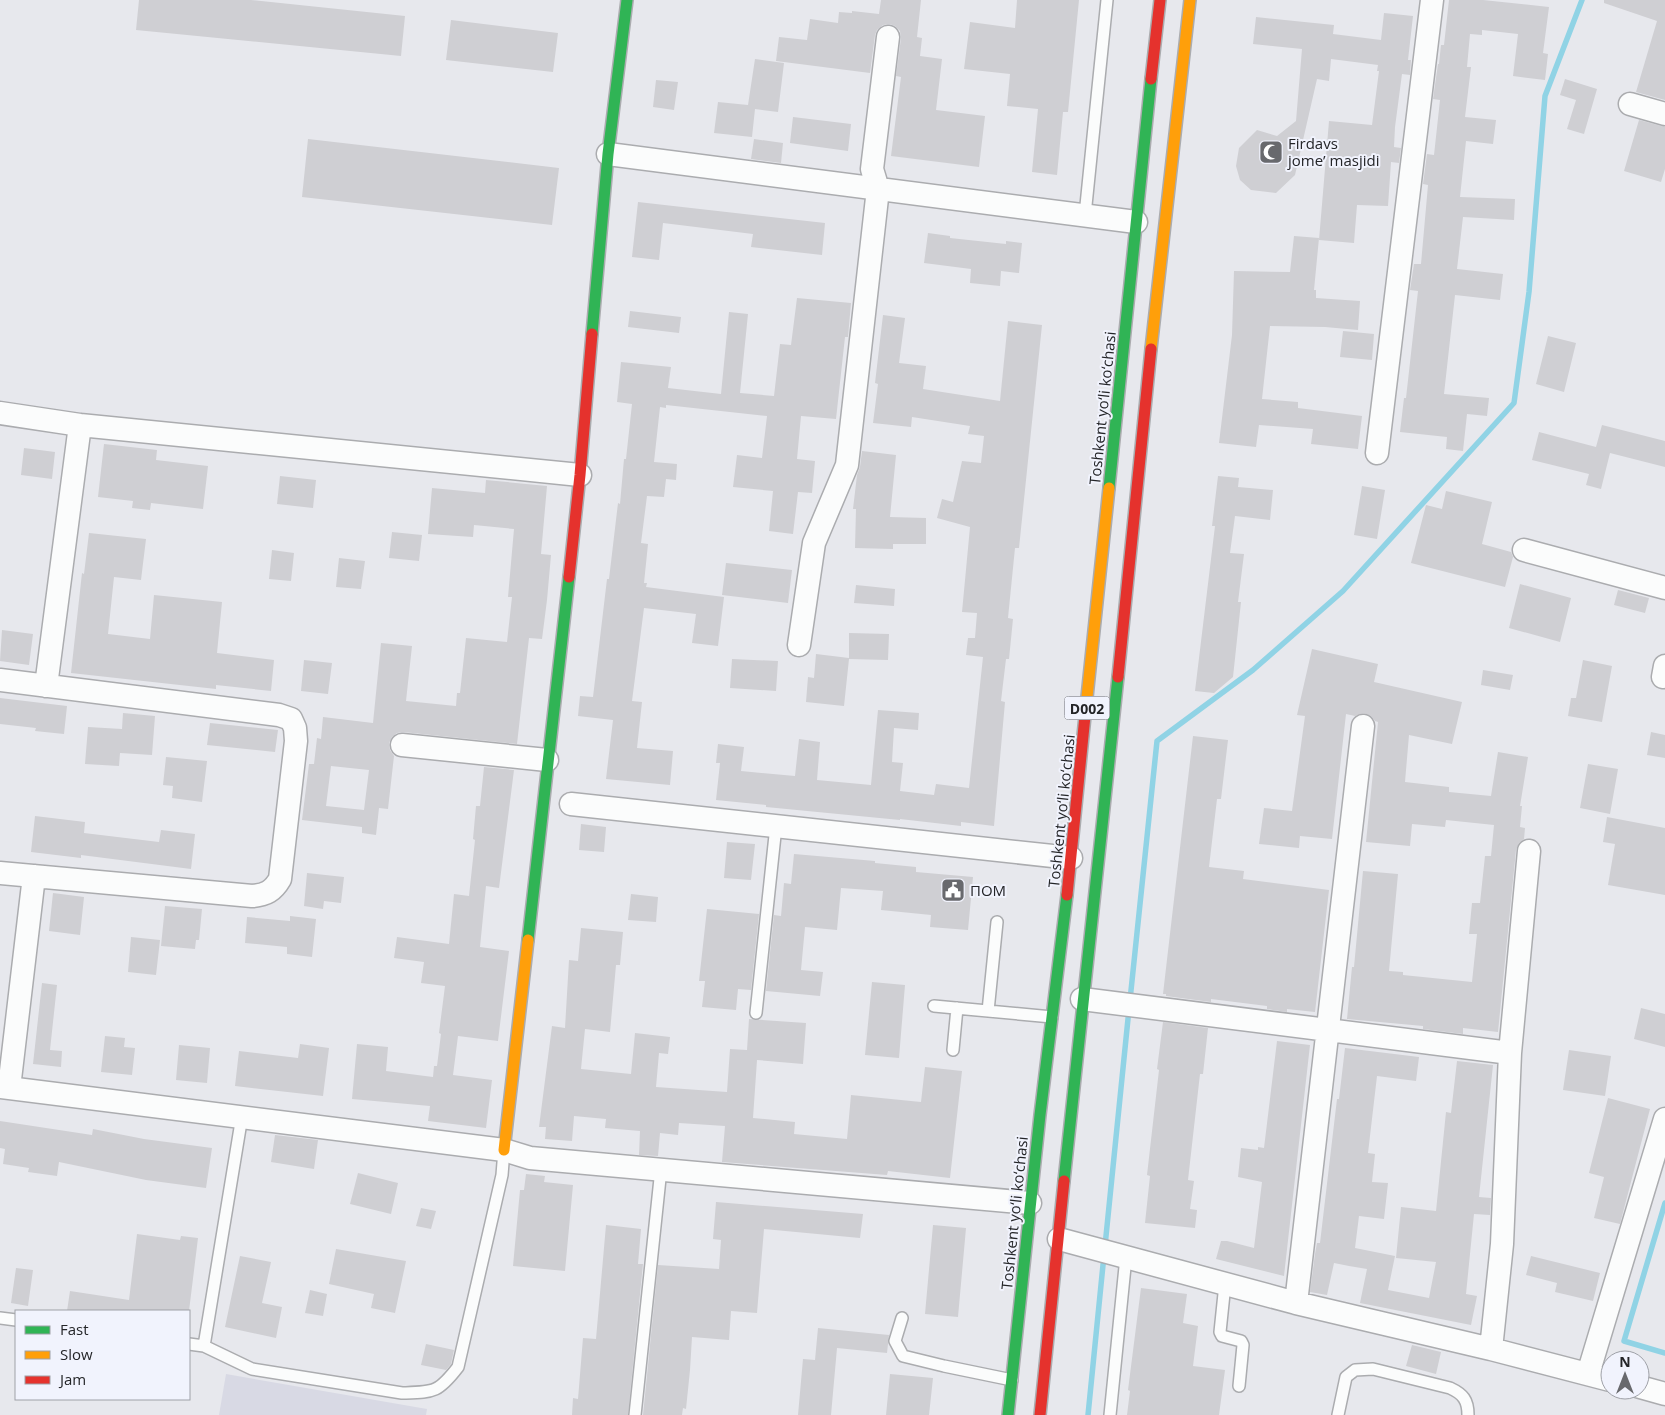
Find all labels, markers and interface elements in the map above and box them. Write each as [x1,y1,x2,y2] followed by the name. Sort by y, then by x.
[1287,133,1379,170] place label: Firdavs jome’ masjidi
[1258,139,1284,165] mosque icon: Firdavs jome’ masjidi
[1084,330,1120,486] street label: Toshkent yo‘li ko‘chasi
[1064,696,1110,720] road number: D002
[1043,733,1079,889] street label: Toshkent yo‘li ko‘chasi
[940,877,966,903] public building icon: ПОМ
[970,880,1006,900] place label: ПОМ
[996,1135,1032,1291] street label: Toshkent yo‘li ko‘chasi
[15,1310,190,1400] legend
[60,1319,89,1339] text: Fast
[60,1344,93,1364] text: Slow
[1600,1350,1650,1400] north arrow
[1619,1352,1631,1371] text: N
[58,1369,86,1389] text: Jam

